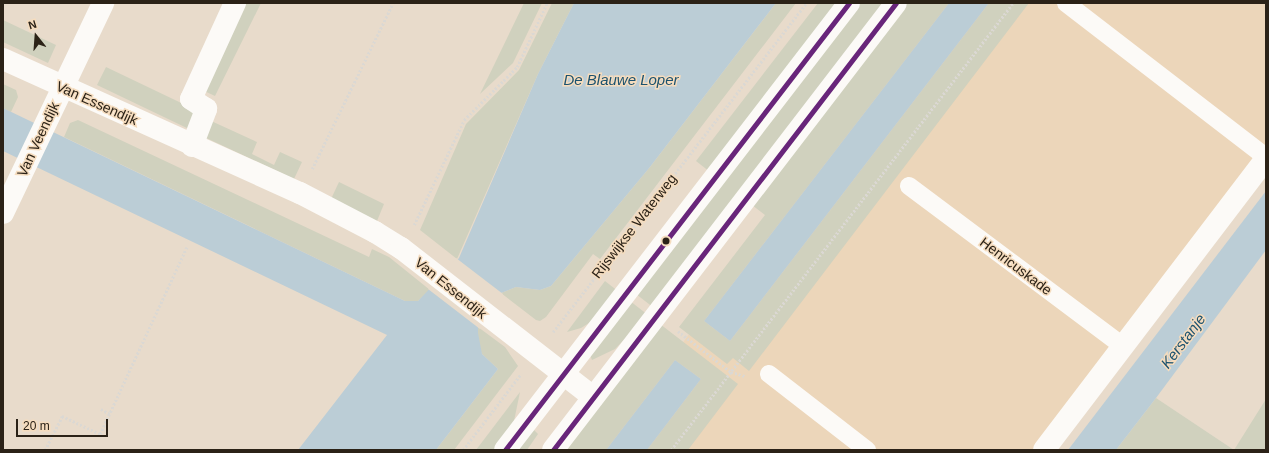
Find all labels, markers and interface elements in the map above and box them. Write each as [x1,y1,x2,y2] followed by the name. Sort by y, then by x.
[16,16,56,56] north arrow
[27,18,38,31] text: N
[563,71,679,89] water label: De Blauwe Loper
[54,77,140,129] street label: Van Essendijk
[13,99,63,179] street label: Van Veendijk
[588,170,680,282] street label: Rijswijkse Waterweg
[977,234,1055,298] street label: Henricuskade
[661,236,671,246] unlabelled marker
[412,254,490,322] street label: Van Essendijk
[1157,310,1209,372] water label: Kerstanje
[18,411,110,437] scale bar
[23,419,50,433] text: 20 m

